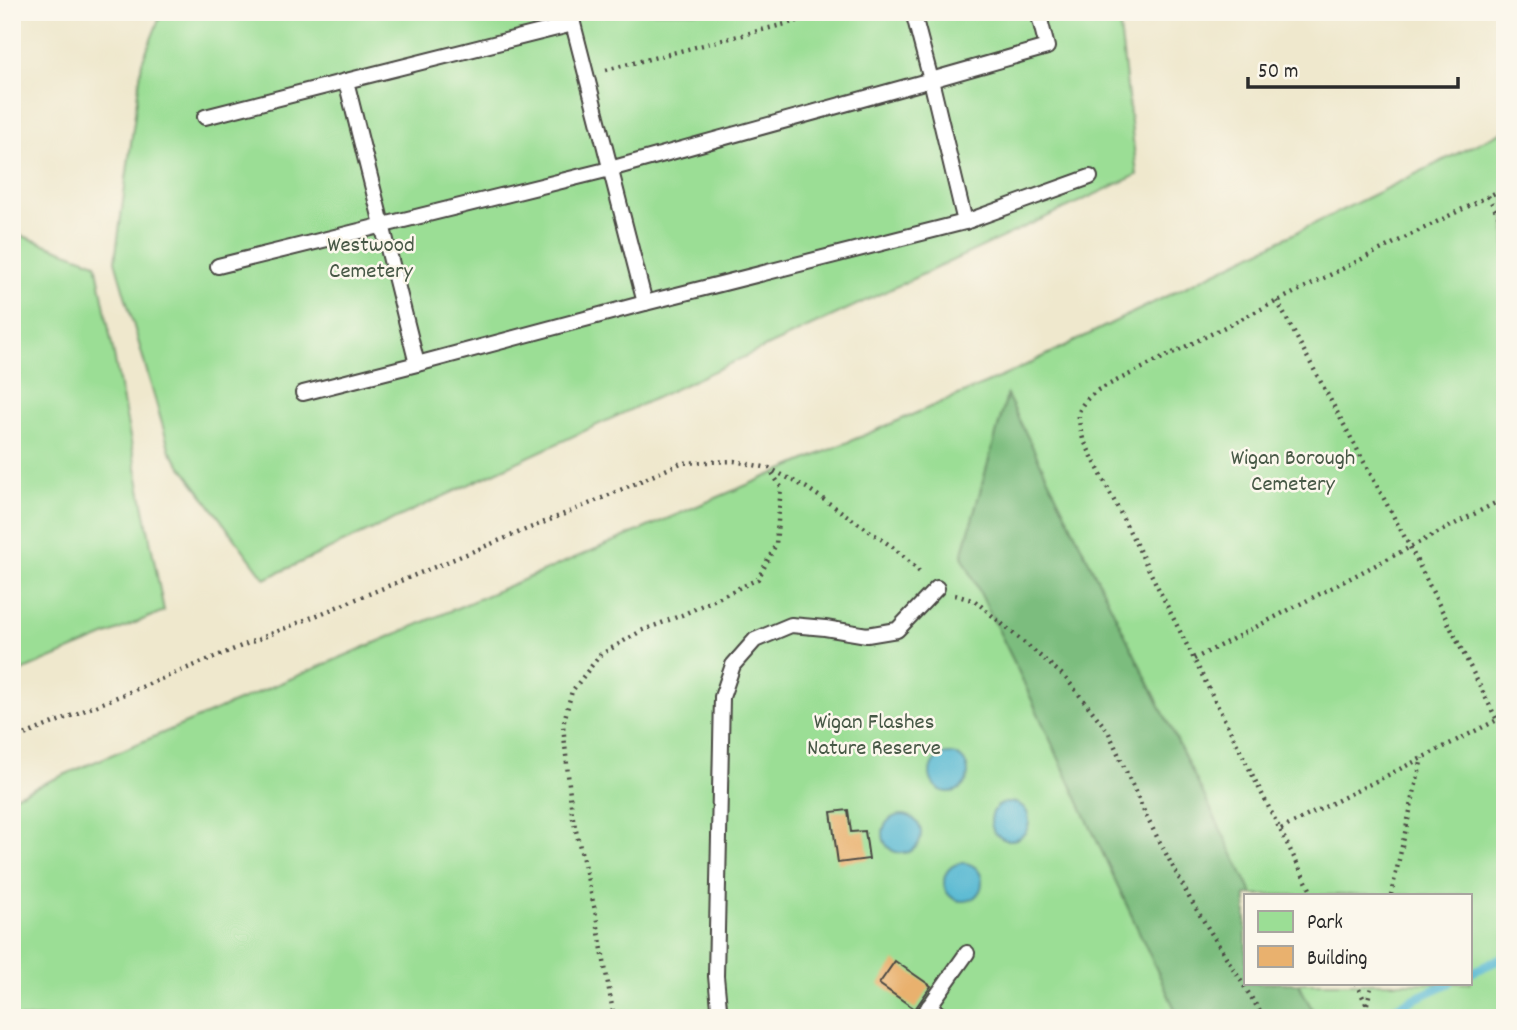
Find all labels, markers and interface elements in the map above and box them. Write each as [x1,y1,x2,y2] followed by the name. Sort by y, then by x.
[1248,46,1458,90] scale bar
[1258,58,1298,88] text: 50 m
[327,230,415,289] park label: Westwood Cemetery
[1231,443,1355,502] park label: Wigan Borough Cemetery
[807,707,941,766] park label: Wigan Flashes Nature Reserve
[1244,894,1472,984] legend
[1307,909,1343,939] text: Park
[1307,945,1367,975] text: Building

